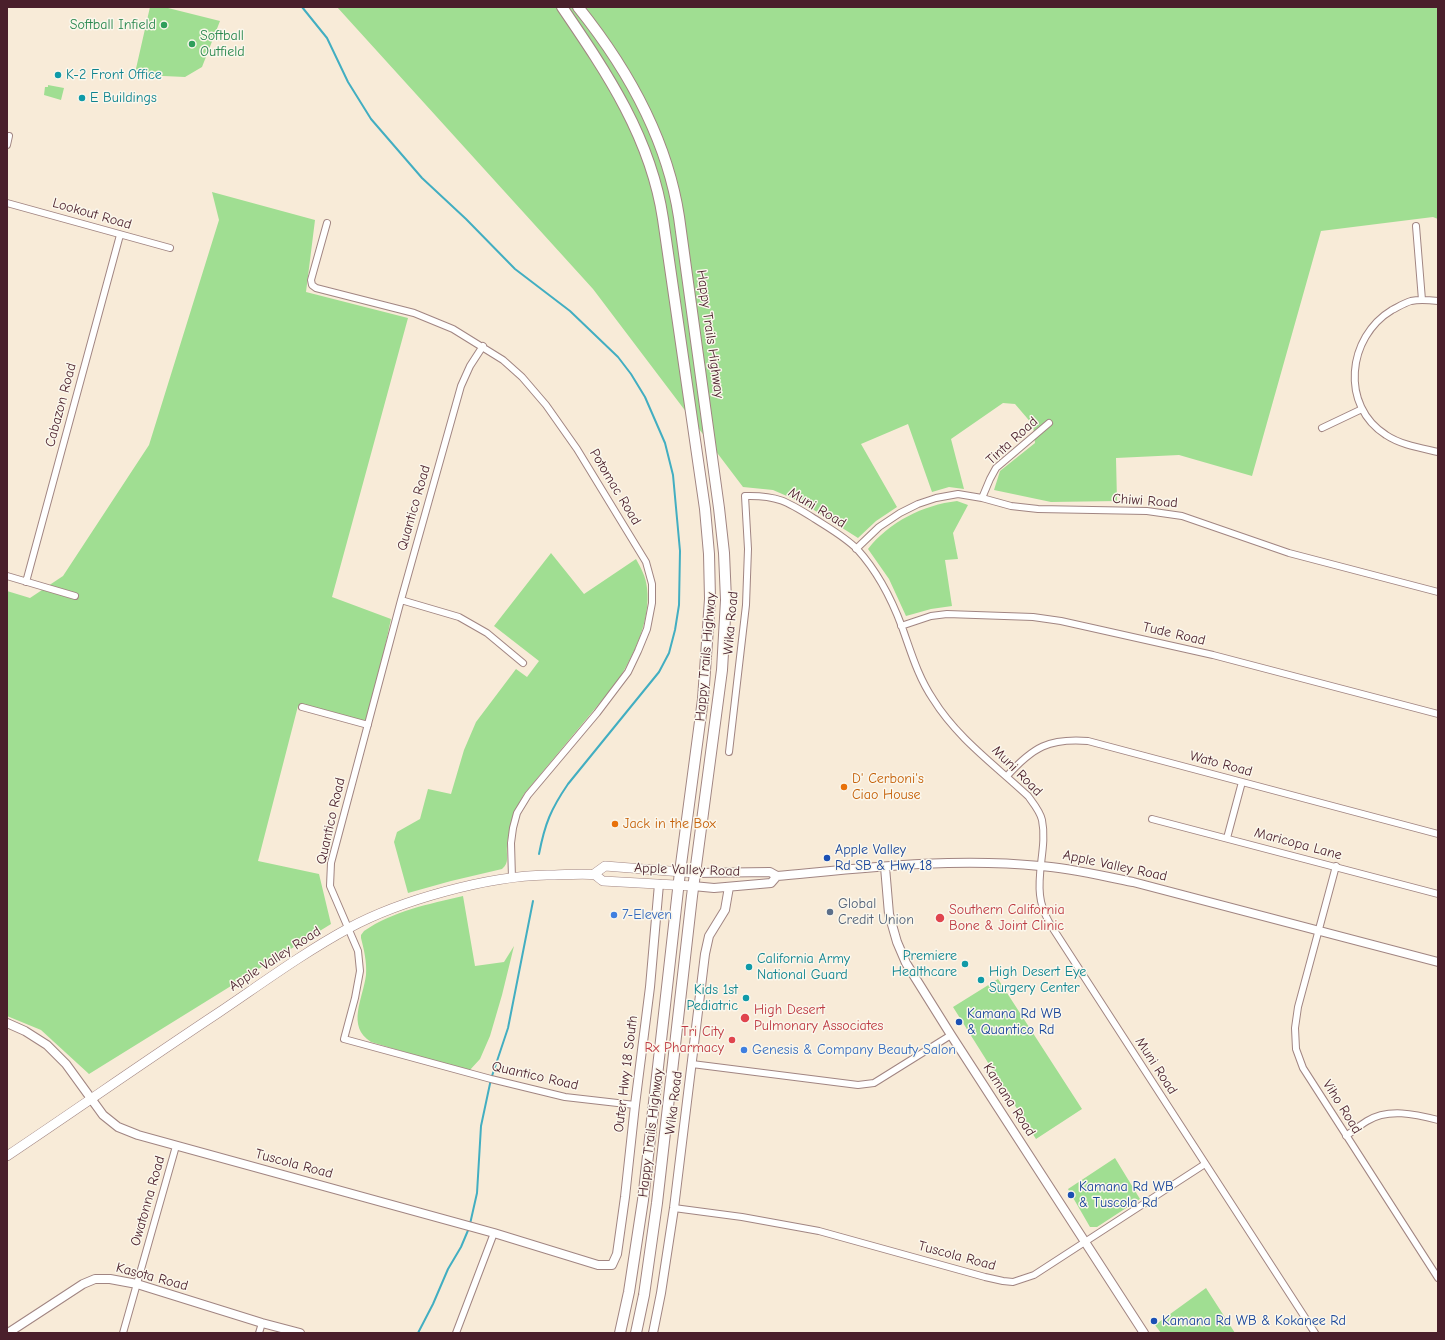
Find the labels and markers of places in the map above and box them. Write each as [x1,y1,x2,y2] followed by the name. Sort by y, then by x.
[70,17,156,33] place label: Softball Infield
[159,20,169,30] marker: Softball Infield
[200,28,245,60] place label: Softball Outfield
[187,39,197,49] marker: Softball Outfield
[66,67,162,83] place label: K-2 Front Office
[53,70,63,80] marker: K-2 Front Office
[90,90,157,106] place label: E Buildings
[77,93,87,103] marker: E Buildings
[852,771,924,804] place label: D' Cerboni's Ciao House
[839,782,849,792] marker: D' Cerboni's Ciao House
[623,816,716,832] place label: Jack in the Box
[610,819,620,829] marker: Jack in the Box
[835,842,932,874] place label: Apple Valley Rd SB & Hwy 18
[822,853,832,863] marker: Apple Valley Rd SB & Hwy 18
[838,896,914,928] place label: Global Credit Union
[949,902,1065,934] place label: Southern California Bone & Joint Clinic
[622,907,672,923] place label: 7-Eleven
[825,907,835,917] marker: Global Credit Union
[609,910,619,920] marker: 7-Eleven
[934,912,946,924] marker: Southern California Bone & Joint Clinic
[892,948,957,980] place label: Premiere Healthcare
[757,951,850,984] place label: California Army National Guard
[960,959,970,969] marker: Premiere Healthcare
[744,962,754,972] marker: California Army National Guard
[989,964,1086,996] place label: High Desert Eye Surgery Center
[976,975,986,985] marker: High Desert Eye Surgery Center
[686,982,738,1014] place label: Kids 1st Pediatric
[741,993,751,1003] marker: Kids 1st Pediatric
[754,1002,883,1034] place label: High Desert Pulmonary Associates
[967,1006,1062,1038] place label: Kamana Rd WB & Quantico Rd
[739,1012,751,1024] marker: High Desert Pulmonary Associates
[954,1017,964,1027] marker: Kamana Rd WB & Quantico Rd
[644,1024,724,1056] place label: Tri City Rx Pharmacy
[727,1035,737,1045] marker: Tri City Rx Pharmacy
[752,1042,956,1058] place label: Genesis & Company Beauty Salon
[739,1045,749,1055] marker: Genesis & Company Beauty Salon
[1079,1179,1174,1212] place label: Kamana Rd WB & Tuscola Rd
[1066,1190,1076,1200] marker: Kamana Rd WB & Tuscola Rd
[1162,1313,1346,1329] place label: Kamana Rd WB & Kokanee Rd
[1149,1316,1159,1326] marker: Kamana Rd WB & Kokanee Rd

